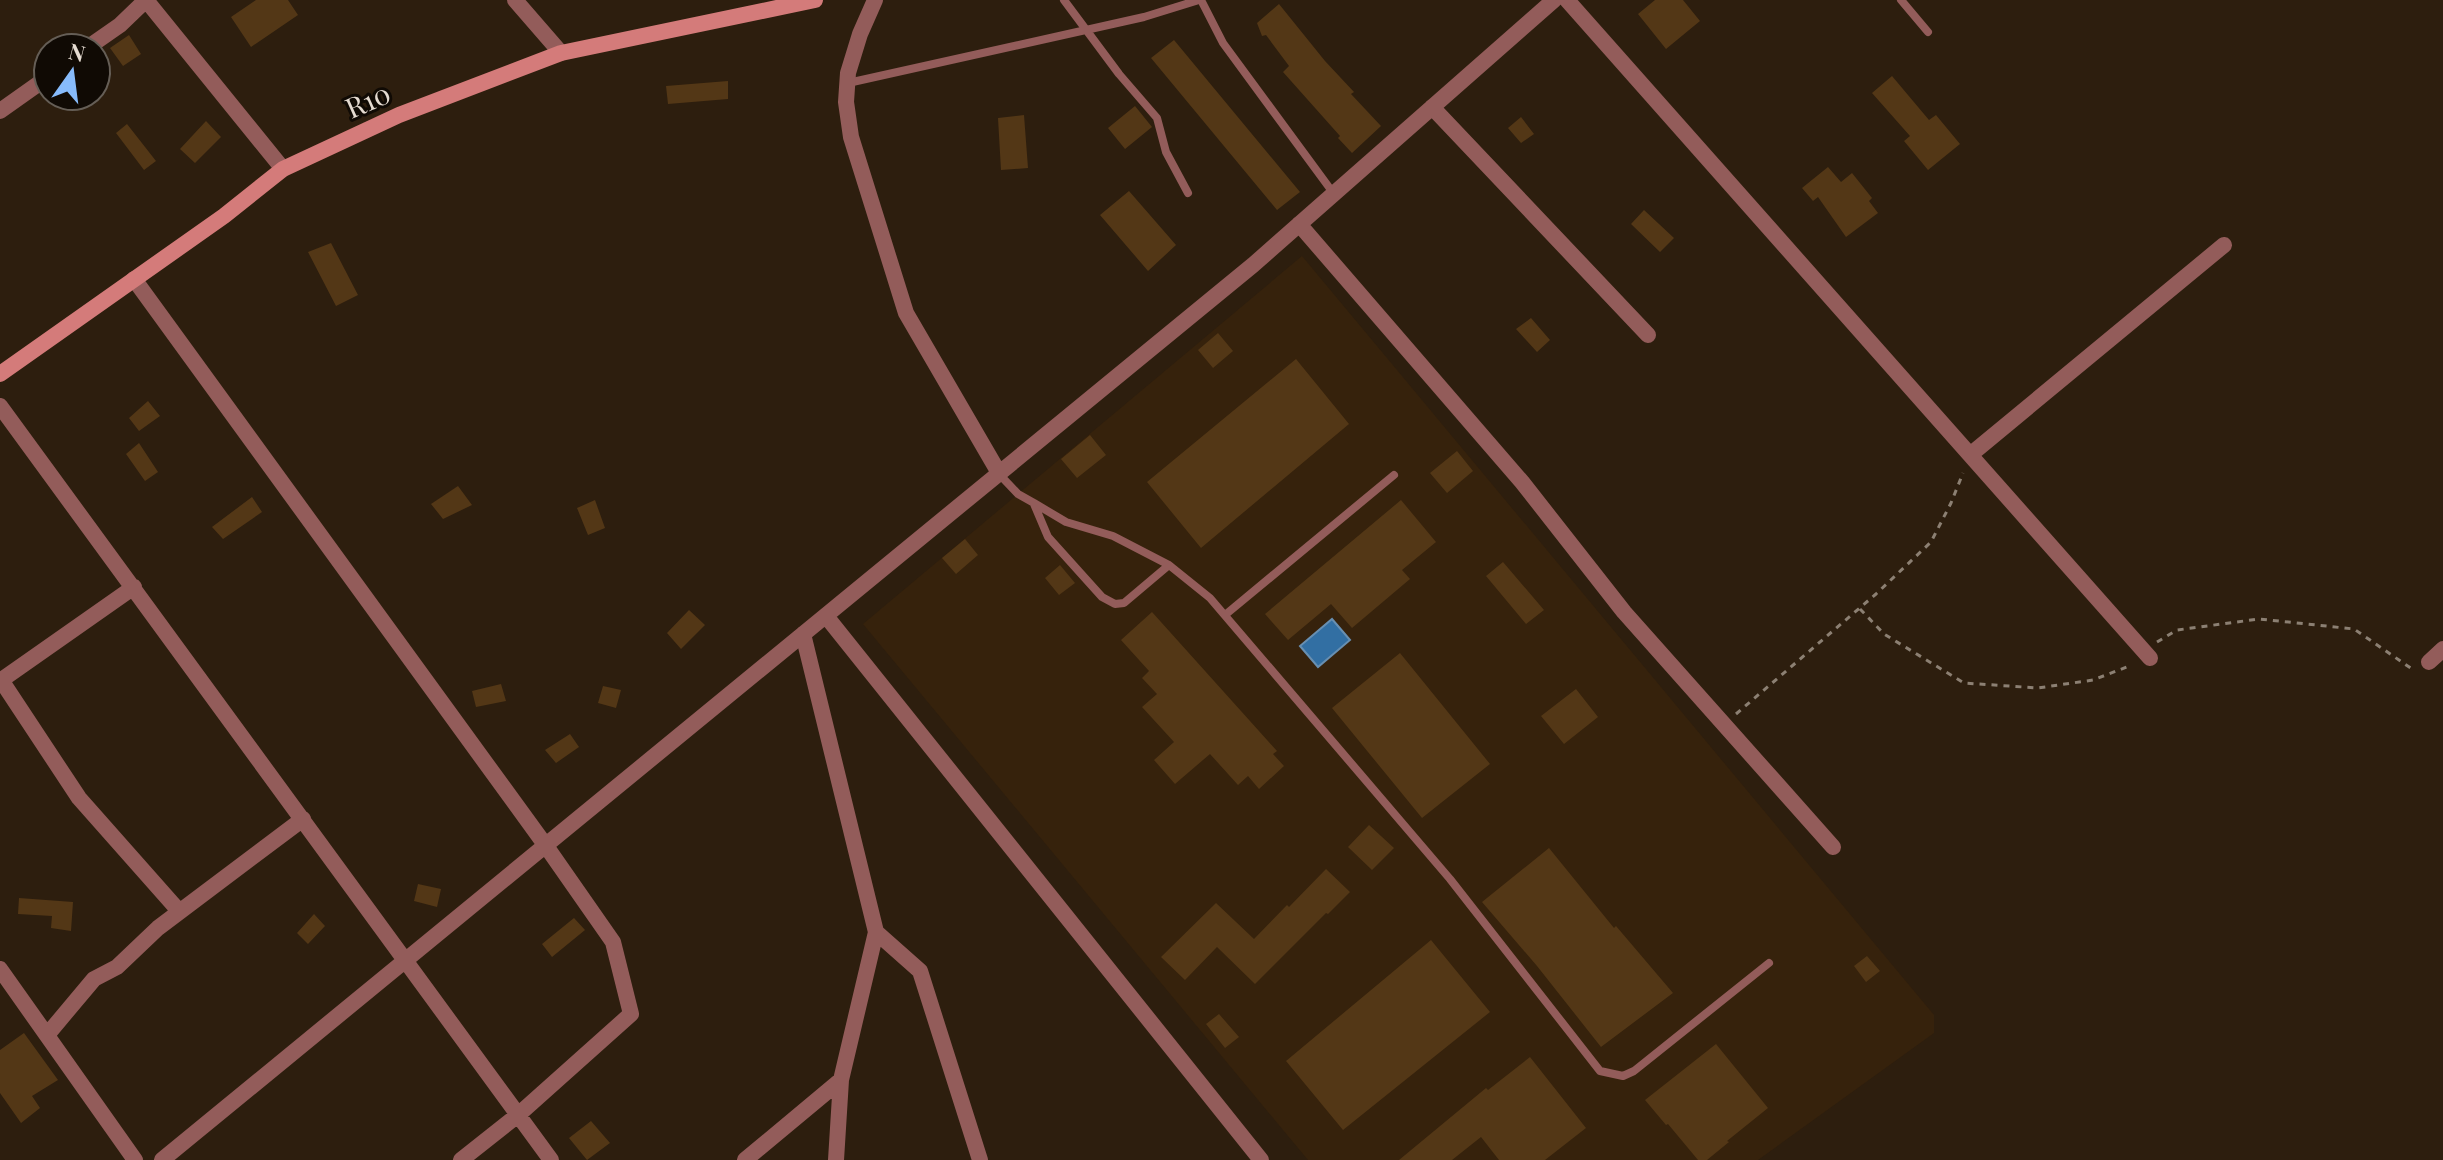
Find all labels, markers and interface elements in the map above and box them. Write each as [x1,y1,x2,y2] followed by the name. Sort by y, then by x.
[32,32,112,112] north arrow
[66,35,89,68] text: N
[339,74,396,126] street label: R10

